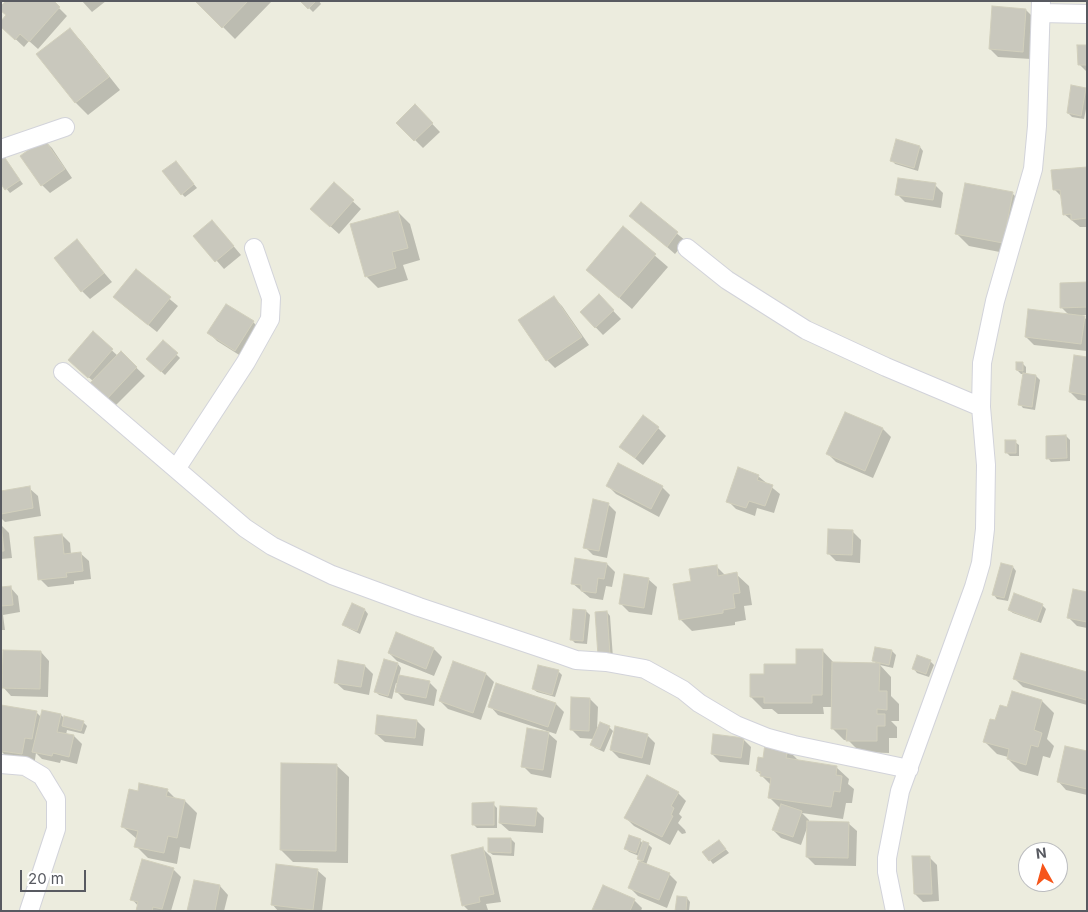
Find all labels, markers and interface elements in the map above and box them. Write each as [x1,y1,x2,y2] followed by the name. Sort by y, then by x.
[1018,842,1068,892] north arrow
[1035,844,1048,862] text: N
[22,860,89,892] scale bar
[28,869,64,888] text: 20 m

